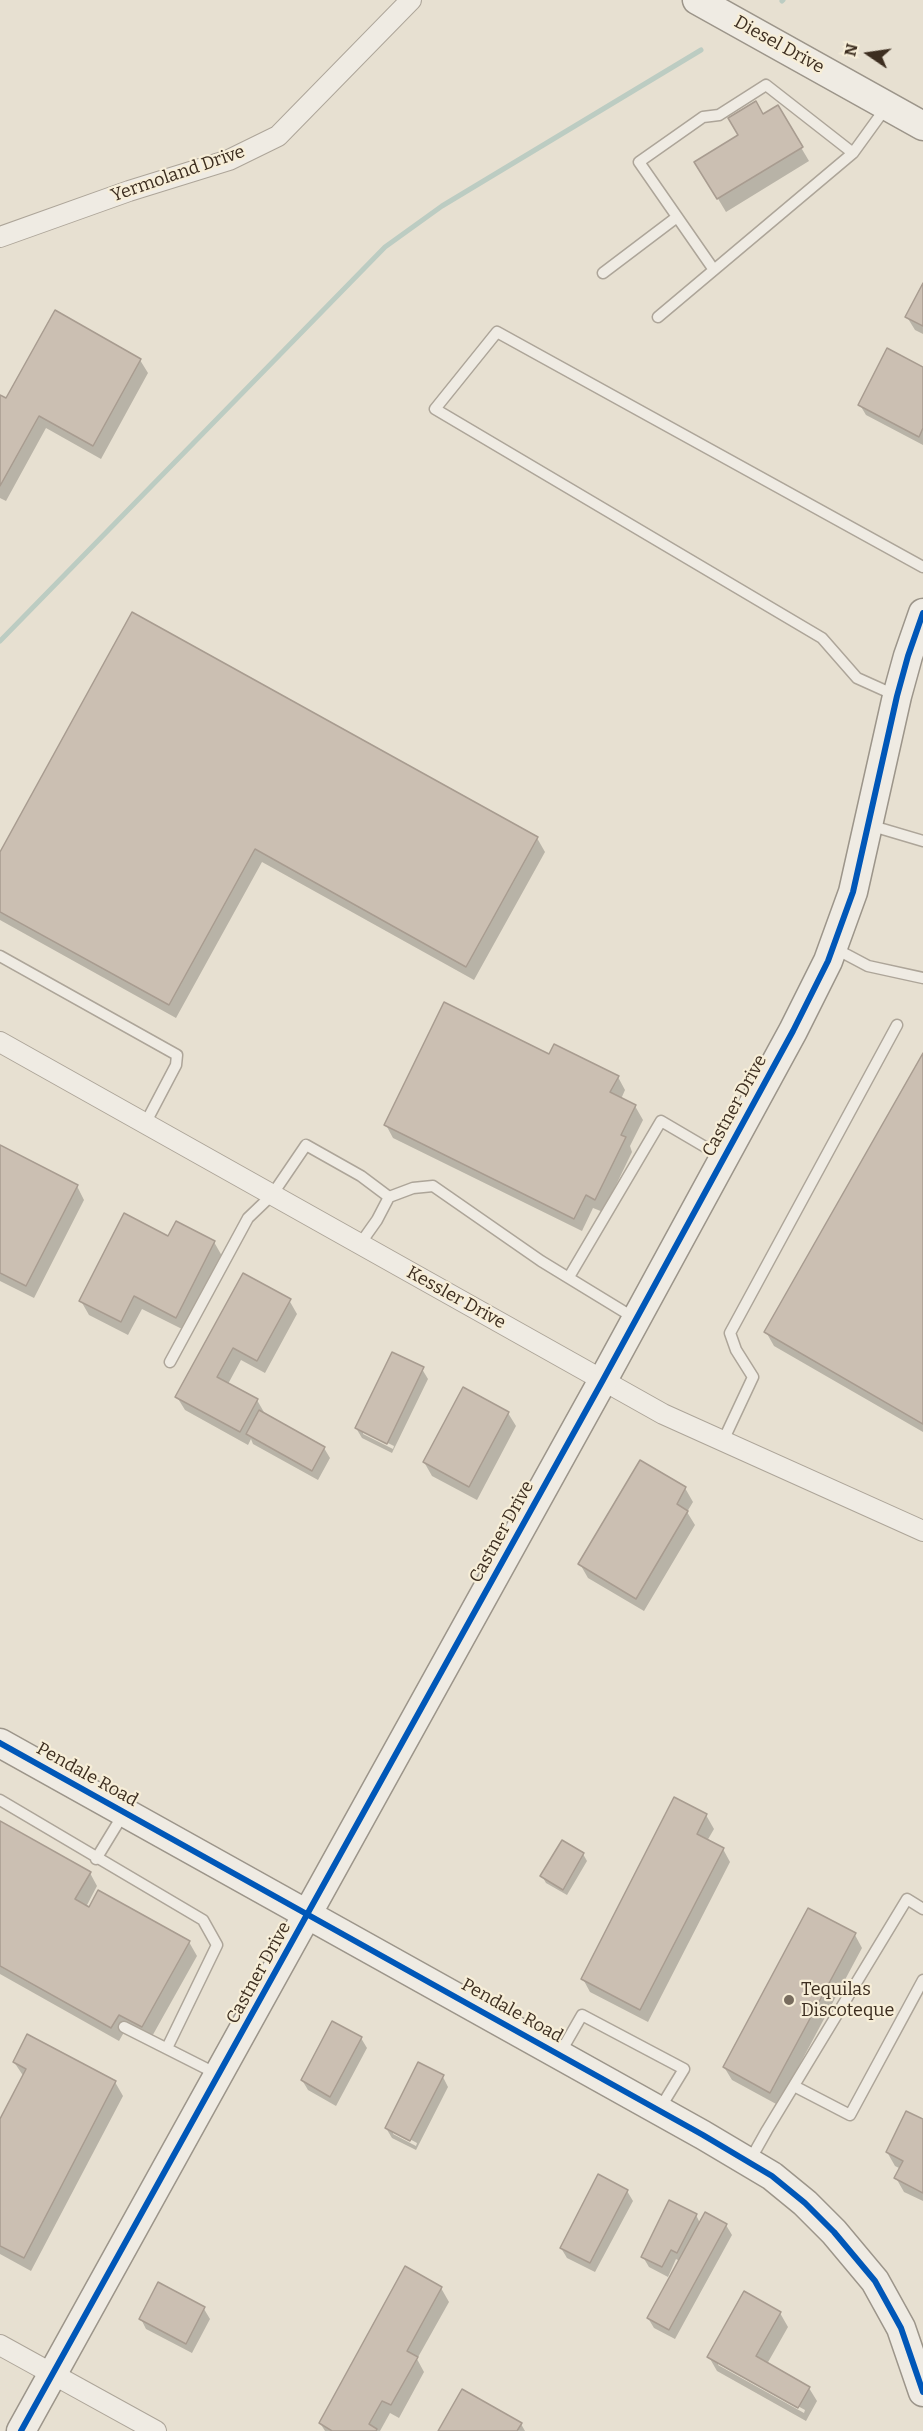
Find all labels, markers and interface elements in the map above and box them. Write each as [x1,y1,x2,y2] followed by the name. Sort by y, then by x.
[730,11,828,79] street label: Diesel Drive
[839,24,899,84] north arrow
[840,42,862,58] text: N
[108,141,248,207] street label: Yermoland Drive
[698,1051,772,1161] street label: Castner Drive
[403,1262,509,1334] street label: Kessler Drive
[465,1477,539,1587] street label: Castner Drive
[32,1738,142,1812] street label: Pendale Road
[222,1918,296,2028] street label: Castner Drive
[457,1974,567,2048] street label: Pendale Road
[801,1979,894,2022] place label: Tequilas Discoteque
[782,1993,796,2007] marker: Tequilas Discoteque

